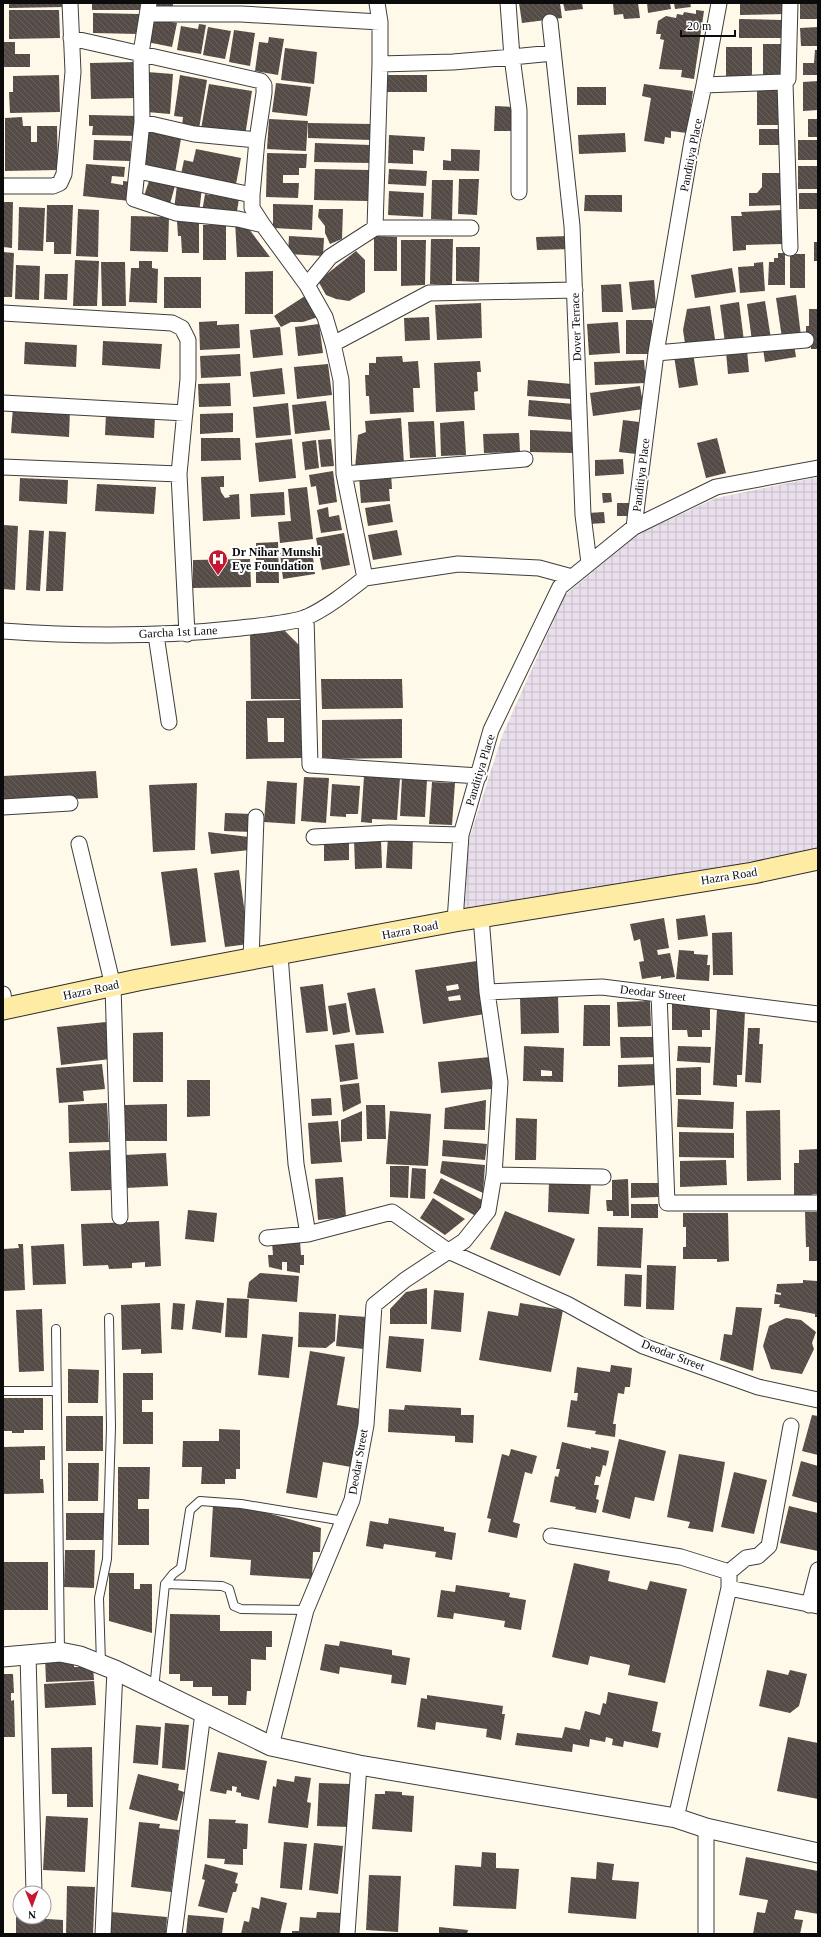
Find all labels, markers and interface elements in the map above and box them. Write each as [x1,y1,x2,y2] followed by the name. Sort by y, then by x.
[681,12,735,38] scale bar
[687,19,712,33] text: 20 m
[677,117,705,193] street label: Panditiya Place
[568,292,584,362] street label: Dover Terrace
[630,437,652,513] street label: Panditiya Place
[232,545,322,573] place label: Dr Nihar Munshi Eye Foundation
[207,548,229,576] hospital icon: Dr Nihar Munshi Eye Foundation
[138,623,218,641] street label: Garcha 1st Lane
[462,732,498,808] street label: Panditiya Place
[700,865,758,887] street label: Hazra Road
[381,918,439,942] street label: Hazra Road
[62,977,120,1003] street label: Hazra Road
[619,982,687,1004] street label: Deodar Street
[640,1337,707,1374] street label: Deodar Street
[345,1427,371,1496] street label: Deodar Street
[12,1885,52,1925] north arrow
[28,1909,36,1921] text: N

